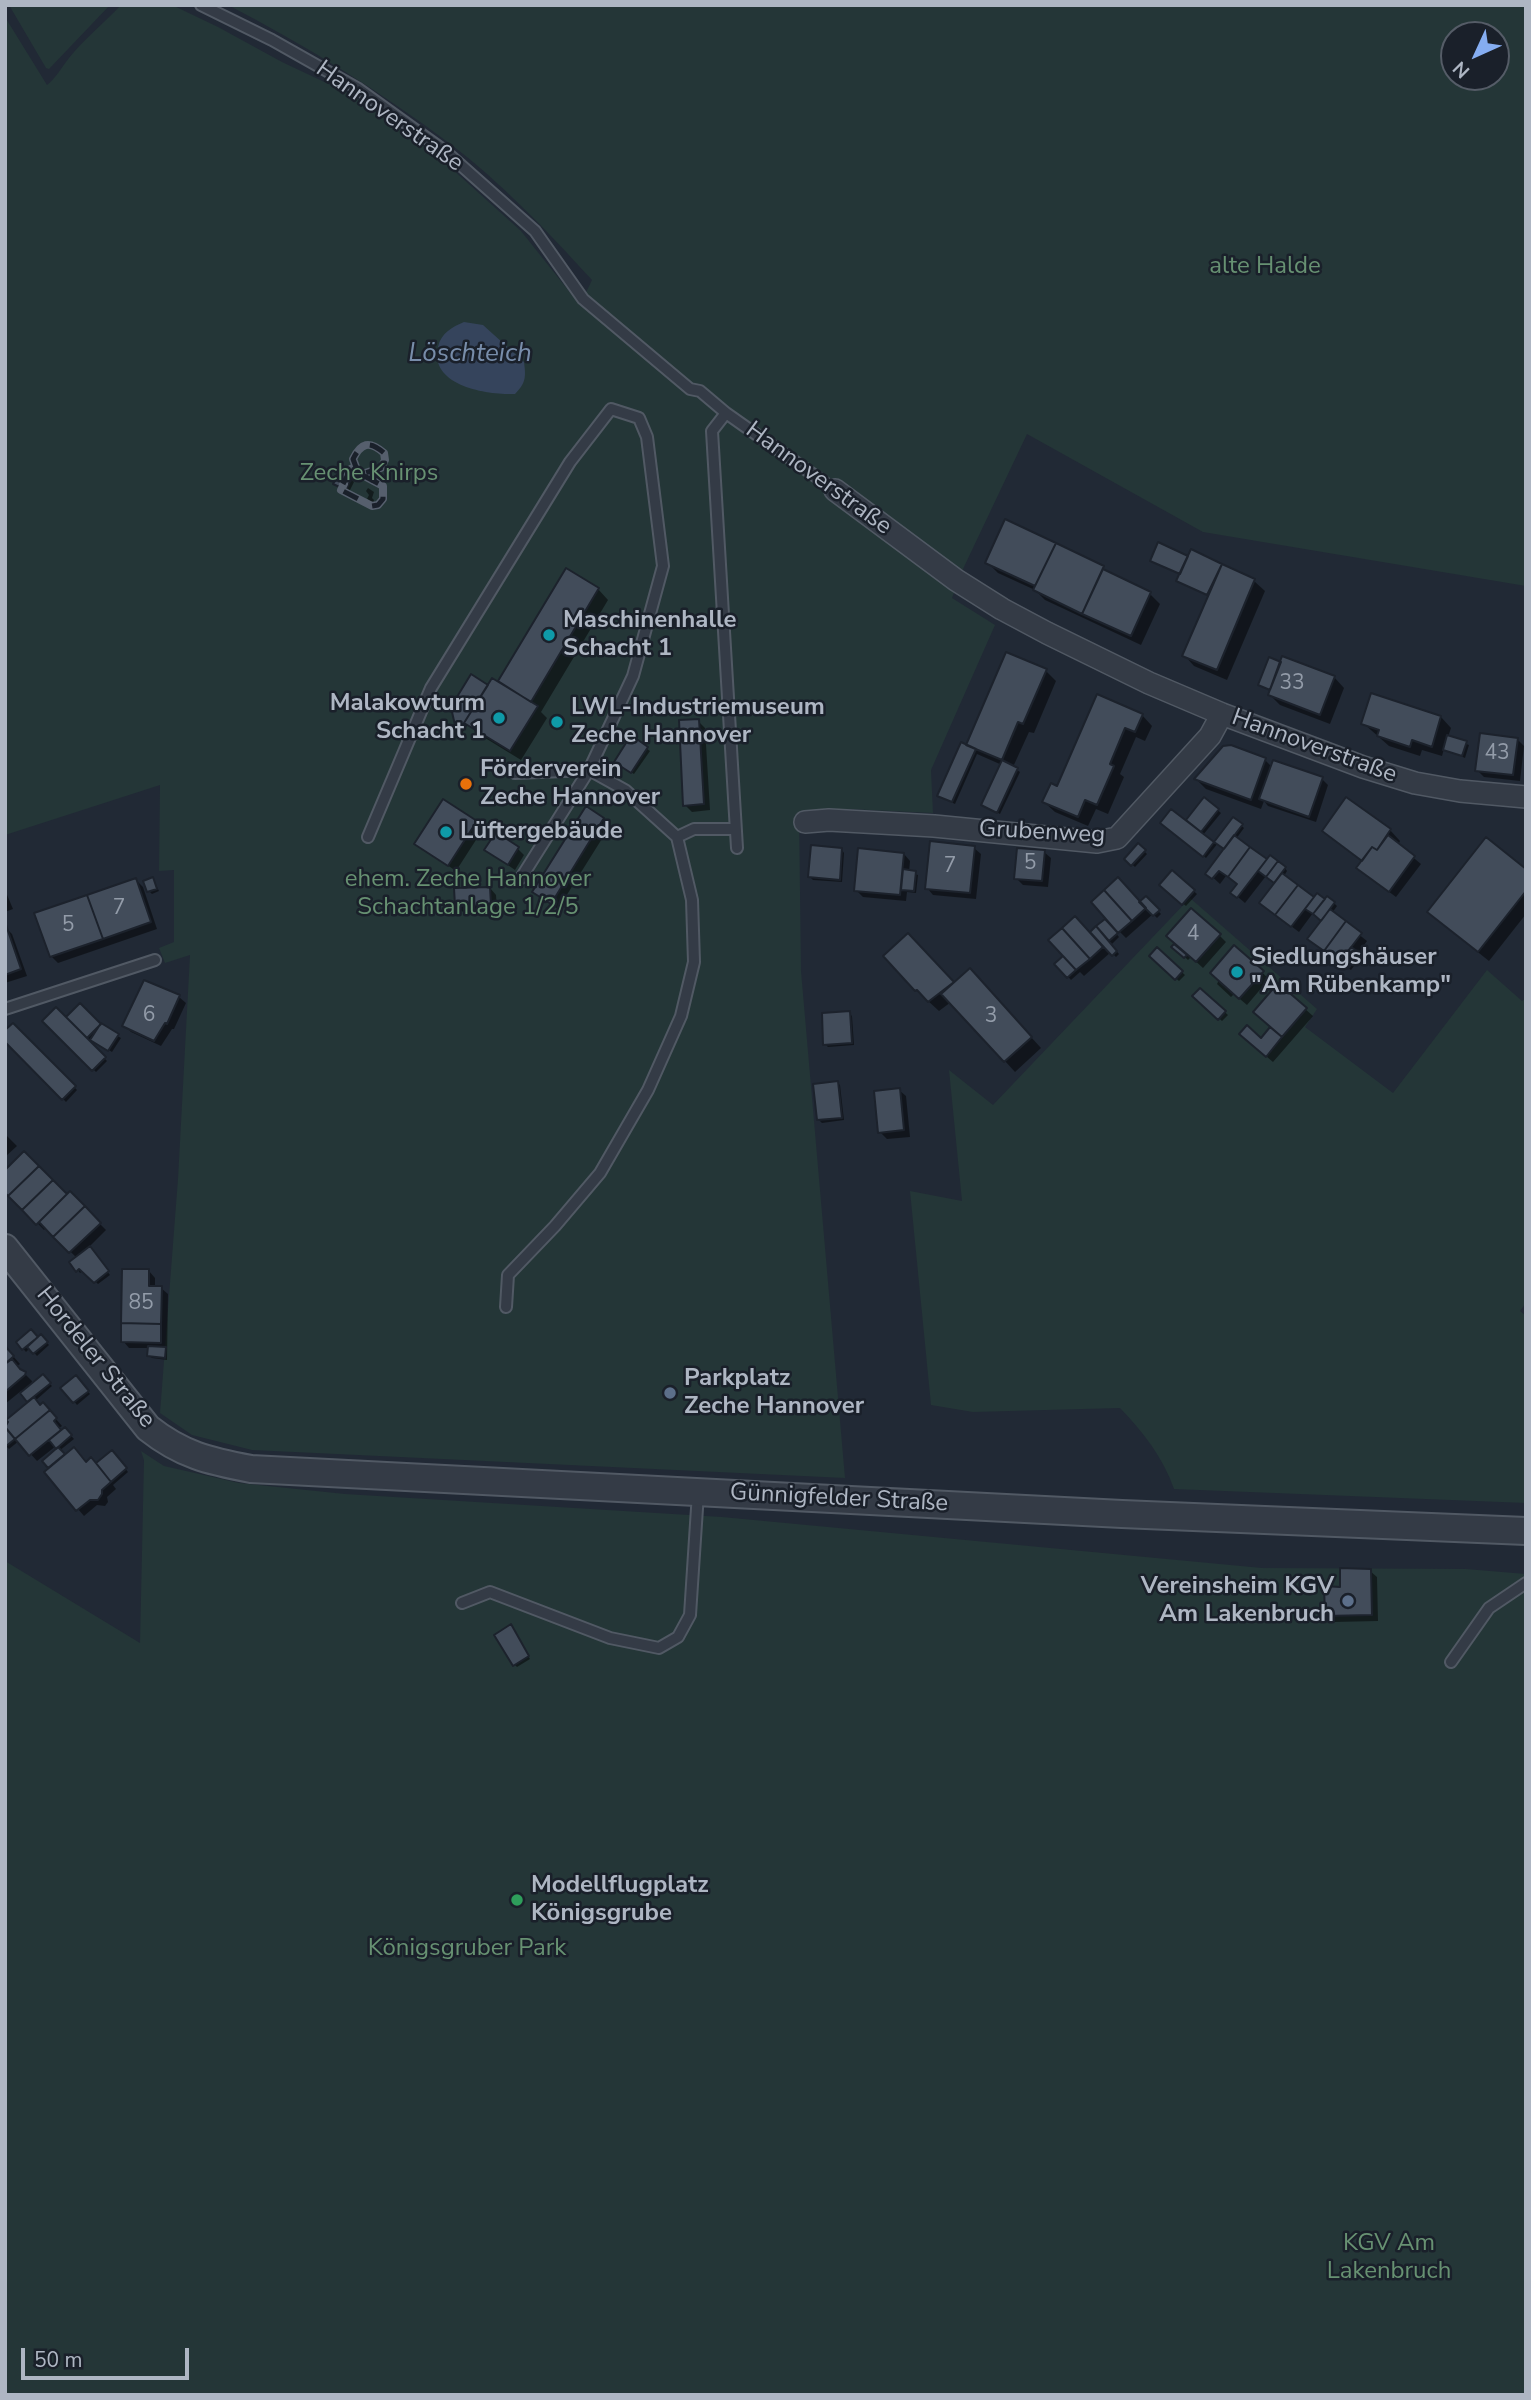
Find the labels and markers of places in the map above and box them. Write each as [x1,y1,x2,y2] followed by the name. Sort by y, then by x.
[563,607,737,663] place label: Maschinenhalle Schacht 1
[541,627,557,643] marker: Maschinenhalle Schacht 1
[330,690,485,746] place label: Malakowturm Schacht 1
[571,694,825,750] place label: LWL-Industriemuseum Zeche Hannover
[491,710,507,726] marker: Malakowturm Schacht 1
[549,714,565,730] marker: LWL-Industriemuseum Zeche Hannover
[480,756,660,812] place label: Förderverein Zeche Hannover
[458,776,474,792] marker: Förderverein Zeche Hannover
[460,818,623,846] place label: Lüftergebäude
[438,824,454,840] marker: Lüftergebäude
[1251,944,1451,1000] place label: Siedlungshäuser "Am Rübenkamp"
[1229,964,1245,980] marker: Siedlungshäuser "Am Rübenkamp"
[684,1365,864,1421] place label: Parkplatz Zeche Hannover
[662,1385,678,1401] marker: Parkplatz Zeche Hannover
[1141,1573,1334,1629] place label: Vereinsheim KGV Am Lakenbruch
[1340,1593,1356,1609] marker: Vereinsheim KGV Am Lakenbruch
[531,1872,709,1928] place label: Modellflugplatz Königsgrube
[509,1892,525,1908] marker: Modellflugplatz Königsgrube

